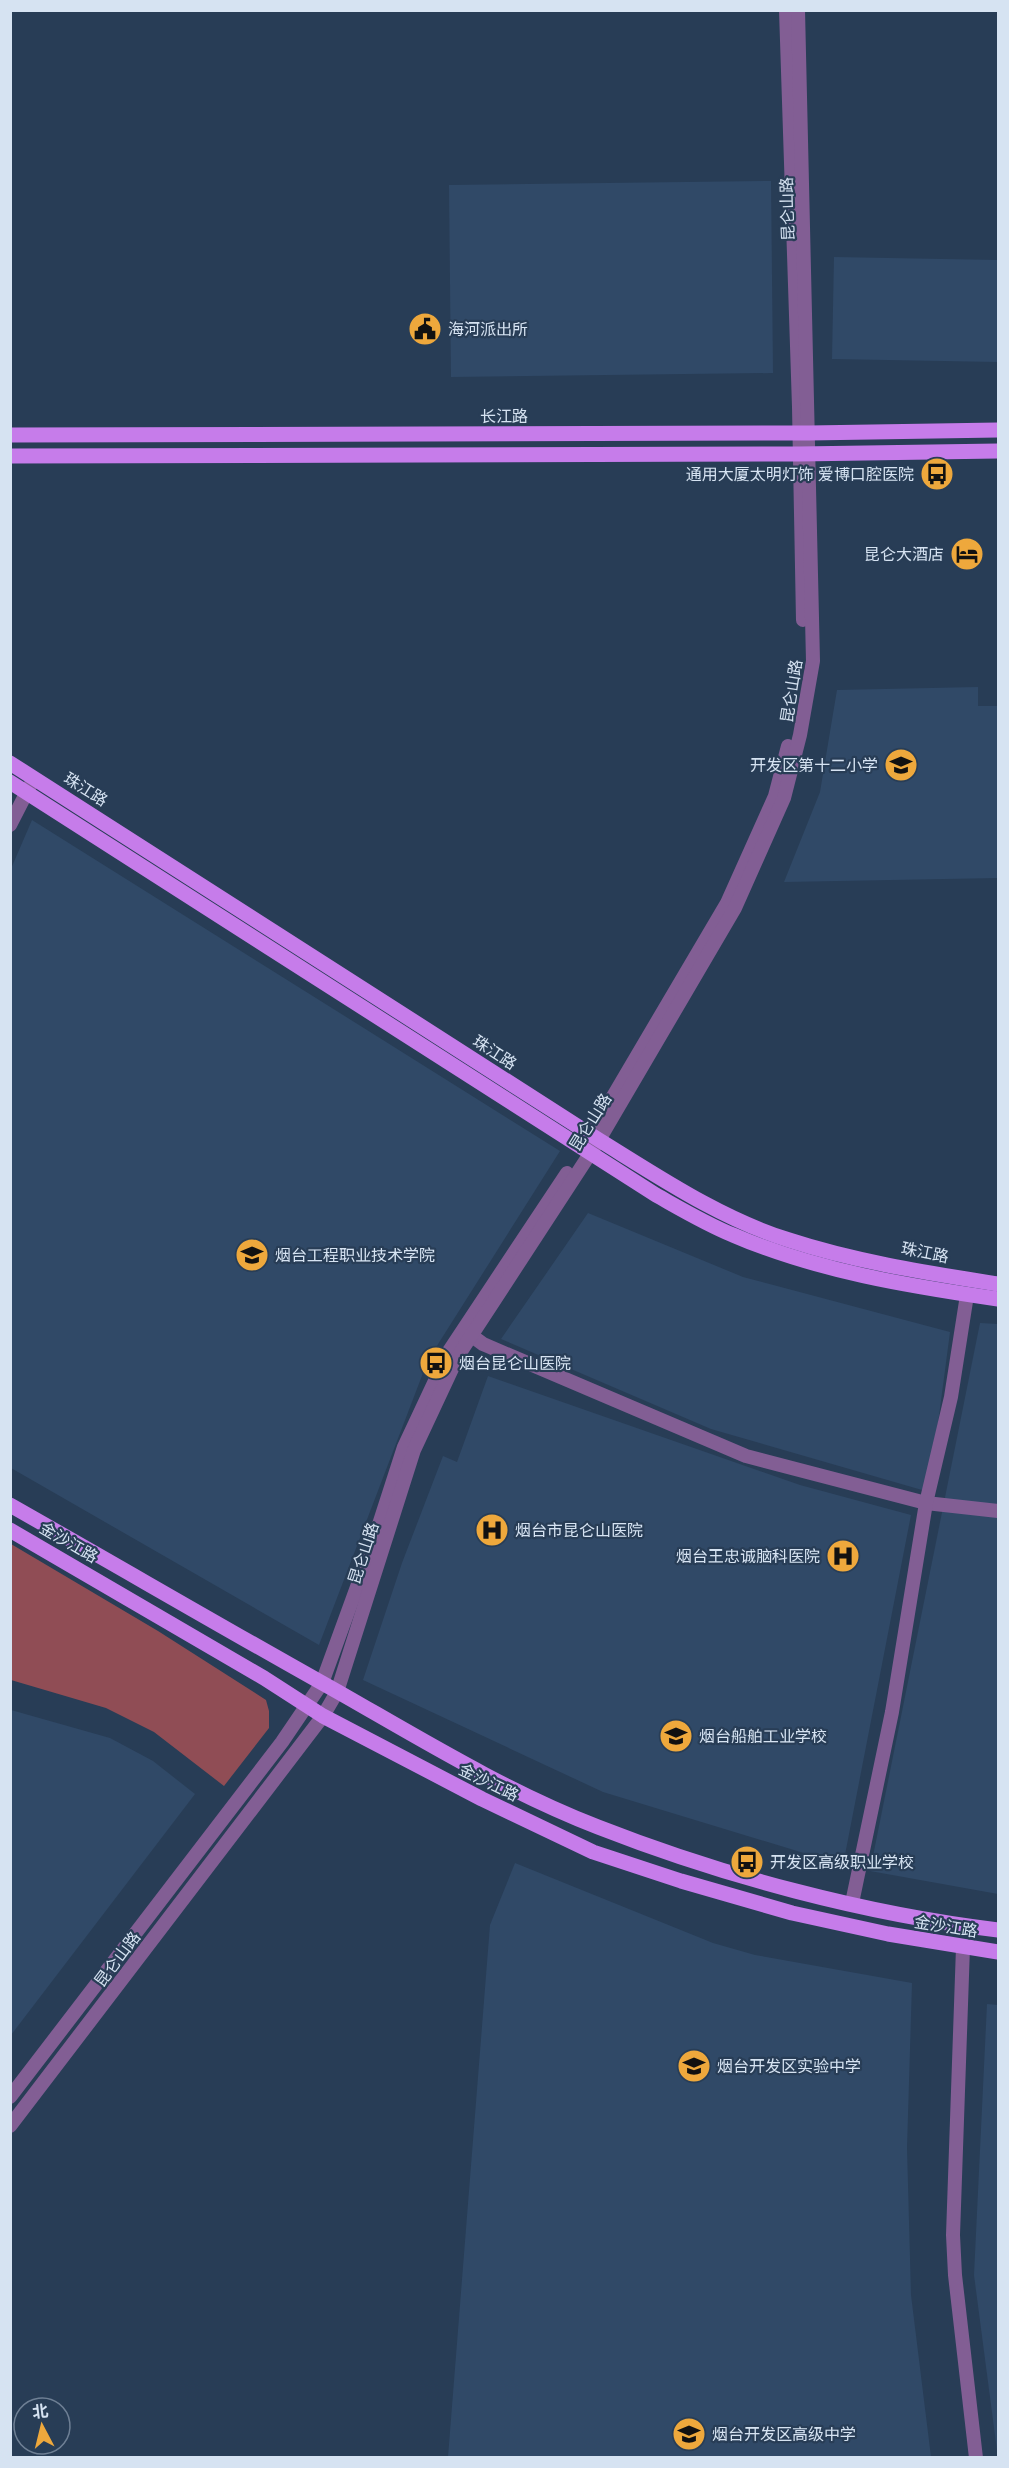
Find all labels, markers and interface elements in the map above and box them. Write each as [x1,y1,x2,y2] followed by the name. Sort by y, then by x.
[775,177,799,241] street label: 昆仑山路
[407,311,443,347] public building icon: 海河派出所
[448,318,528,340] place label: 海河派出所
[480,405,528,427] street label: 长江路
[919,456,955,492] bus stop icon: 通用大厦太明灯饰 爱博口腔医院
[686,463,914,485] place label: 通用大厦太明灯饰 爱博口腔医院
[949,536,985,572] hotel icon: 昆仑大酒店
[864,543,944,565] place label: 昆仑大酒店
[775,658,807,724] street label: 昆仑山路
[883,747,919,783] school or university icon: 开发区第十二小学
[750,754,878,776] place label: 开发区第十二小学
[60,767,112,811] street label: 珠江路
[469,1030,521,1074] street label: 珠江路
[564,1089,616,1155] street label: 昆仑山路
[234,1237,270,1273] school or university icon: 烟台工程职业技术学院
[899,1237,951,1267] street label: 珠江路
[275,1244,435,1266] place label: 烟台工程职业技术学院
[418,1345,454,1381] bus stop icon: 烟台昆仑山医院
[459,1352,571,1374] place label: 烟台昆仑山医院
[474,1512,510,1548] hospital icon: 烟台市昆仑山医院
[36,1516,102,1568] street label: 金沙江路
[343,1519,383,1587] street label: 昆仑山路
[515,1519,643,1541] place label: 烟台市昆仑山医院
[825,1538,861,1574] hospital icon: 烟台王忠诚脑科医院
[676,1545,820,1567] place label: 烟台王忠诚脑科医院
[658,1718,694,1754] school or university icon: 烟台船舶工业学校
[699,1725,827,1747] place label: 烟台船舶工业学校
[455,1758,523,1806] street label: 金沙江路
[729,1844,765,1880] bus stop icon: 开发区高级职业学校
[770,1851,914,1873] place label: 开发区高级职业学校
[913,1910,979,1942] street label: 金沙江路
[89,1927,145,1991] street label: 昆仑山路
[676,2048,712,2084] school or university icon: 烟台开发区实验中学
[717,2055,861,2077] place label: 烟台开发区实验中学
[12,2396,72,2456] north arrow
[31,2399,49,2423] text: 北
[671,2416,707,2452] school or university icon: 烟台开发区高级中学
[712,2423,856,2445] place label: 烟台开发区高级中学

